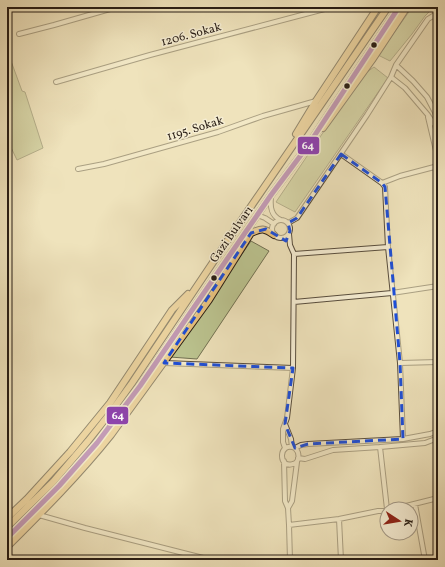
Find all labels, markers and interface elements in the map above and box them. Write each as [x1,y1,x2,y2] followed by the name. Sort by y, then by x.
[159,19,224,51] street label: 1206. Sokak
[369,40,379,50] unlabelled marker
[342,81,352,91] unlabelled marker
[165,113,226,145] street label: 1195. Sokak
[297,136,320,155] line badge: 64
[302,139,315,154] text: 64
[206,203,257,266] street label: Gazi Bulvarı
[209,273,219,283] unlabelled marker
[106,406,129,425] line badge: 64
[112,409,125,424] text: 64
[379,501,419,541] north arrow
[399,517,415,528] text: K

